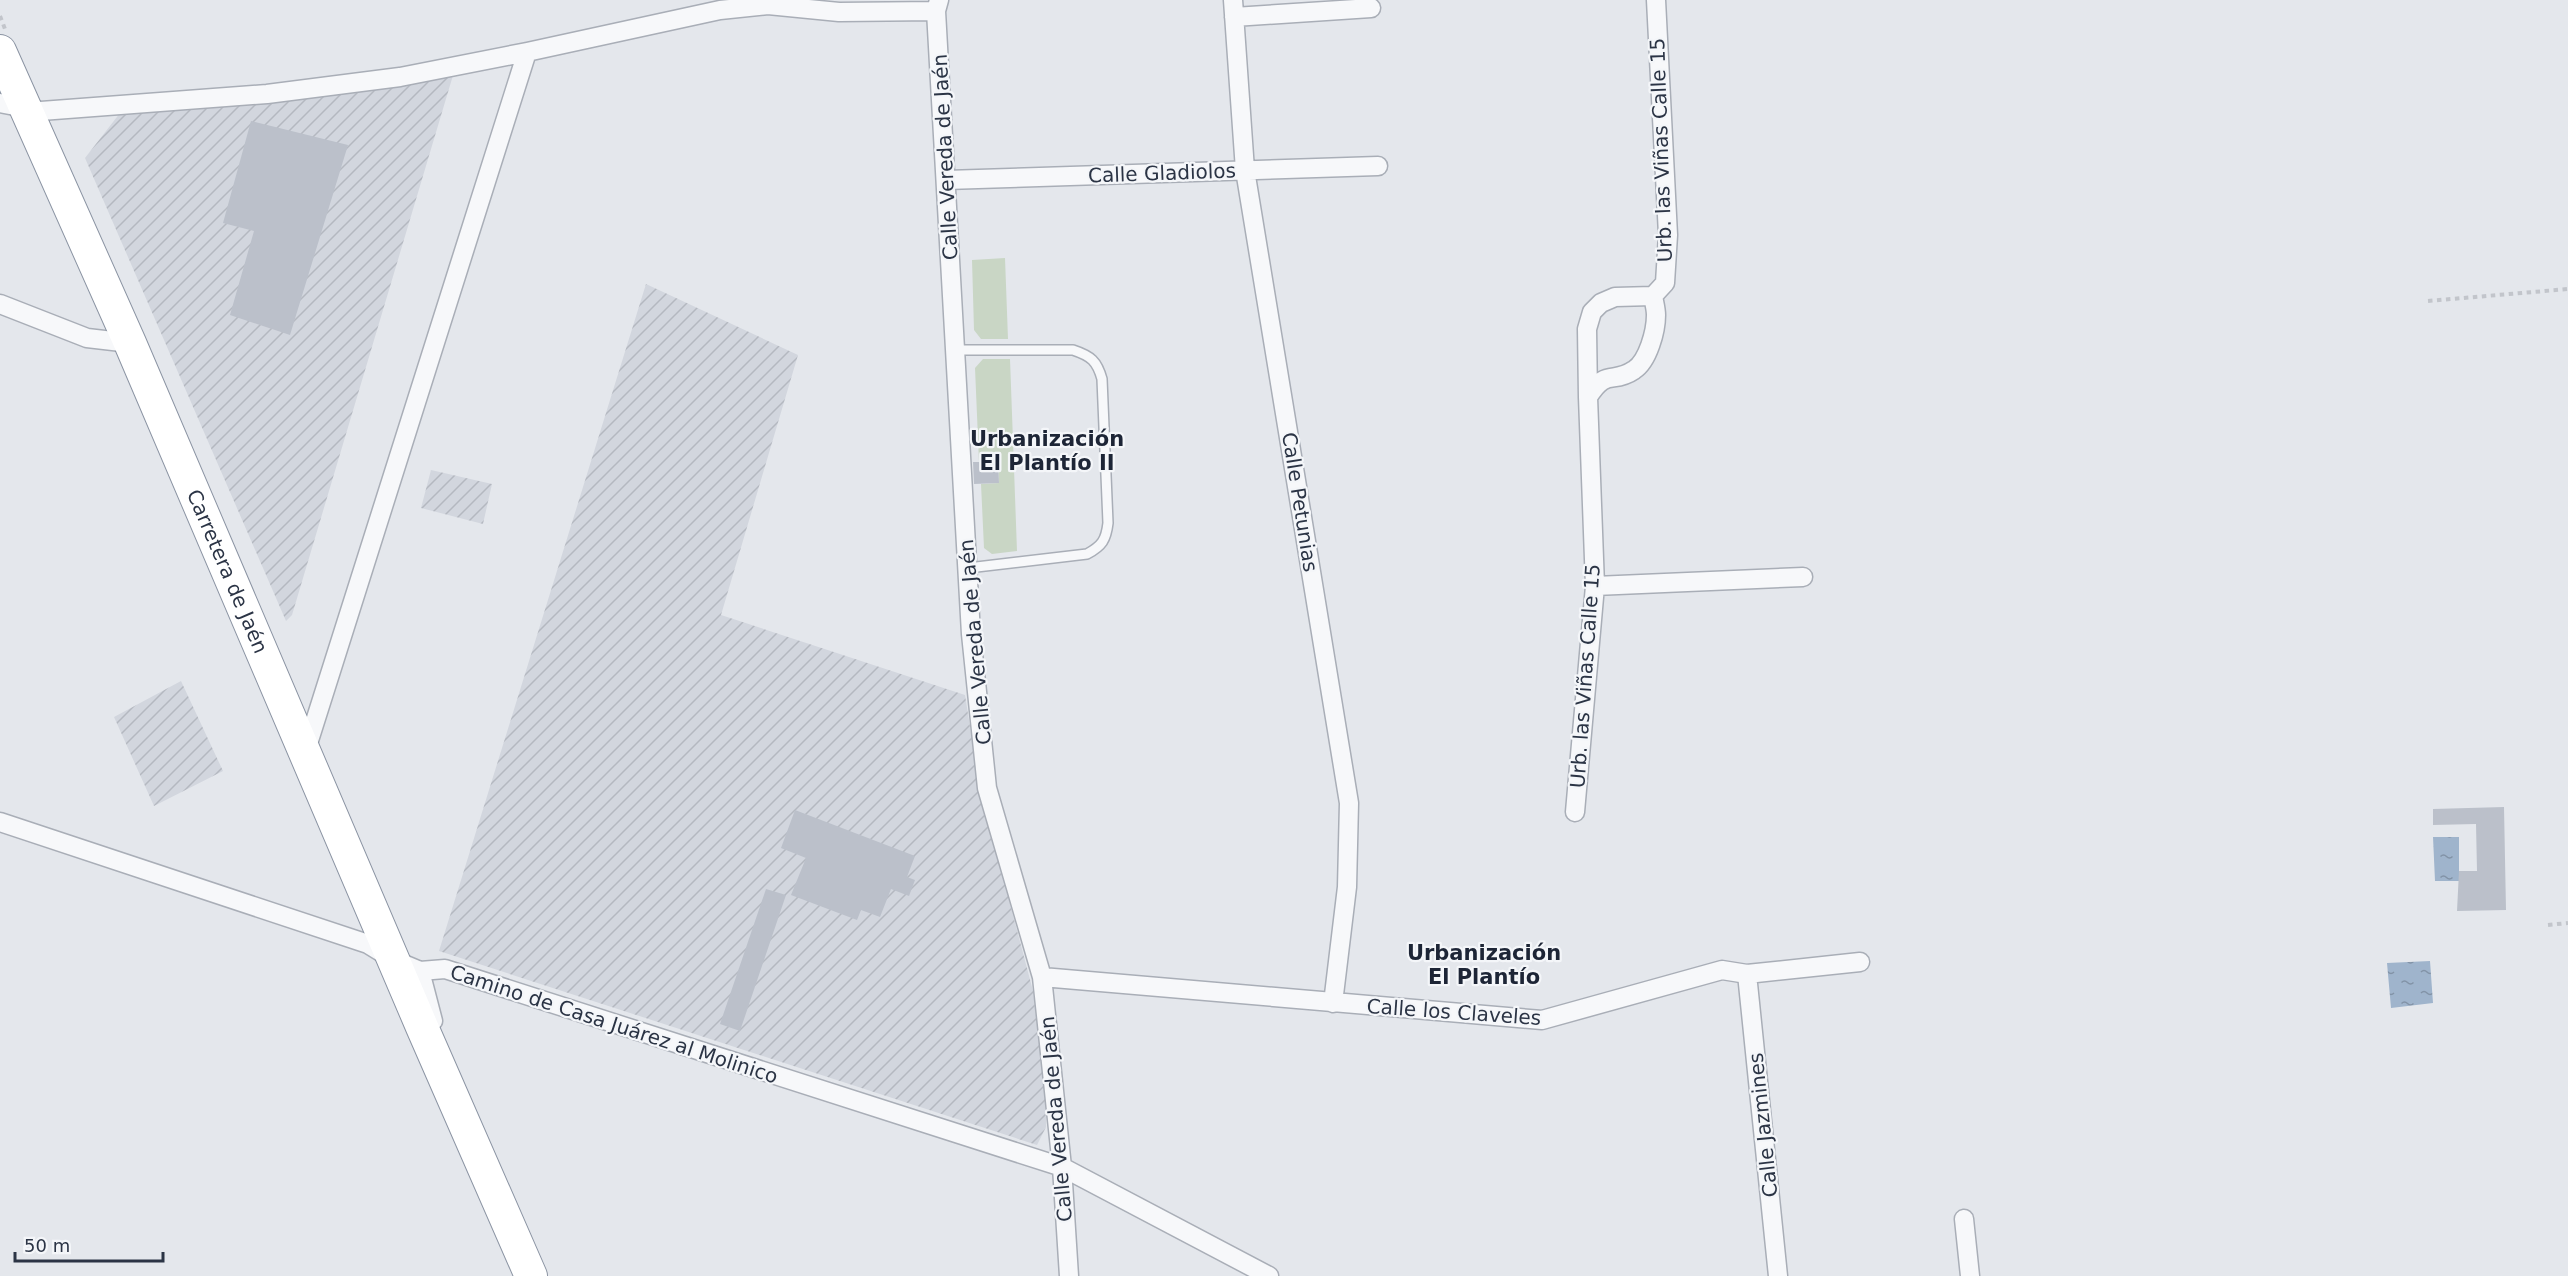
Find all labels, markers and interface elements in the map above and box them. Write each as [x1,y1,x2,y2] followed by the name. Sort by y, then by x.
[1645,37,1677,263] street label: Urb. las Viñas Calle 15
[928,53,962,261] street label: Calle Vereda de Jaén
[1088,158,1236,188] street label: Calle Gladiolos
[970,427,1124,475] district label: Urbanización El Plantío II
[1277,430,1323,574] street label: Calle Petunias
[182,486,273,657] street label: Carretera de Jaén
[954,538,996,746] street label: Calle Vereda de Jaén
[1565,563,1605,789] street label: Urb. las Viñas Calle 15
[1407,941,1561,989] district label: Urbanización El Plantío
[447,960,781,1088] street label: Camino de Casa Juárez al Molinico
[1366,994,1542,1030] street label: Calle los Claveles
[1035,1015,1077,1223] street label: Calle Vereda de Jaén
[1743,1052,1783,1198] street label: Calle Jazmines
[15,1225,164,1263] scale bar
[24,1235,70,1256] text: 50 m

